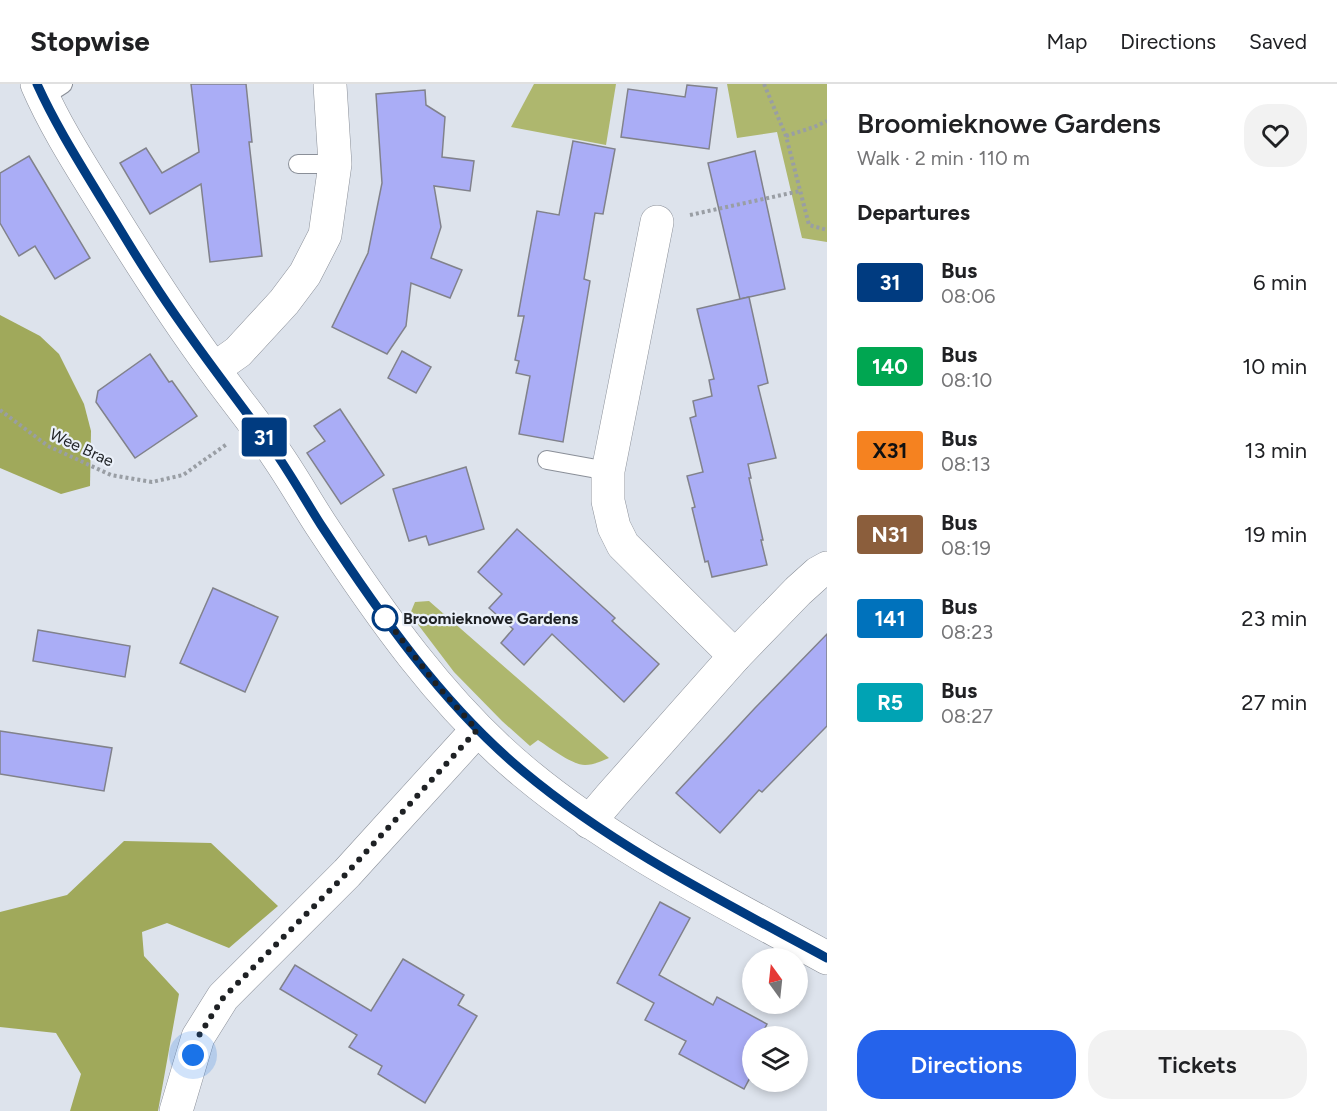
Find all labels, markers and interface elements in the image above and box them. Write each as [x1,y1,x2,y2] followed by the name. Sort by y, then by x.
[30,24,150,58] text: Stopwise
[1046,29,1087,54] text: Map
[1120,29,1216,54] text: Directions
[1249,29,1307,54] text: Saved
[1244,104,1307,167] button: heart
[857,106,1161,140] text: Broomieknowe Gardens
[857,146,1030,170] text: Walk · 2 min · 110 m
[857,199,970,226] text: Departures
[941,257,977,284] text: Bus
[1253,269,1307,296] text: 6 min
[880,270,900,295] text: 31
[941,284,995,308] text: 08:06
[941,341,977,368] text: Bus
[1242,353,1307,380] text: 10 min
[872,354,908,379] text: 140
[941,368,992,392] text: 08:10
[237,418,291,456] line badge: 31
[47,424,117,471] street label: Wee Brae
[254,425,274,450] text: 31
[941,425,977,452] text: Bus
[1244,437,1307,464] text: 13 min
[873,438,907,463] text: X31
[941,452,990,476] text: 08:13
[941,509,977,536] text: Bus
[1244,521,1307,548] text: 19 min
[872,522,908,547] text: N31
[941,536,991,560] text: 08:19
[941,593,977,620] text: Bus
[372,605,398,631] marker: Broomieknowe Gardens
[1241,605,1307,632] text: 23 min
[874,606,906,631] text: 141
[403,609,579,628] place label: Broomieknowe Gardens
[941,620,993,644] text: 08:23
[941,677,977,704] text: Bus
[1241,689,1307,716] text: 27 min
[877,690,903,715] text: R5
[941,704,993,728] text: 08:27
[742,948,808,1014] north arrow
[742,948,808,1092] map controls
[742,1026,808,1092] button: layers
[857,1030,1076,1099] button: Directions
[1088,1030,1307,1099] button: Tickets
[178,1040,208,1070] your location

